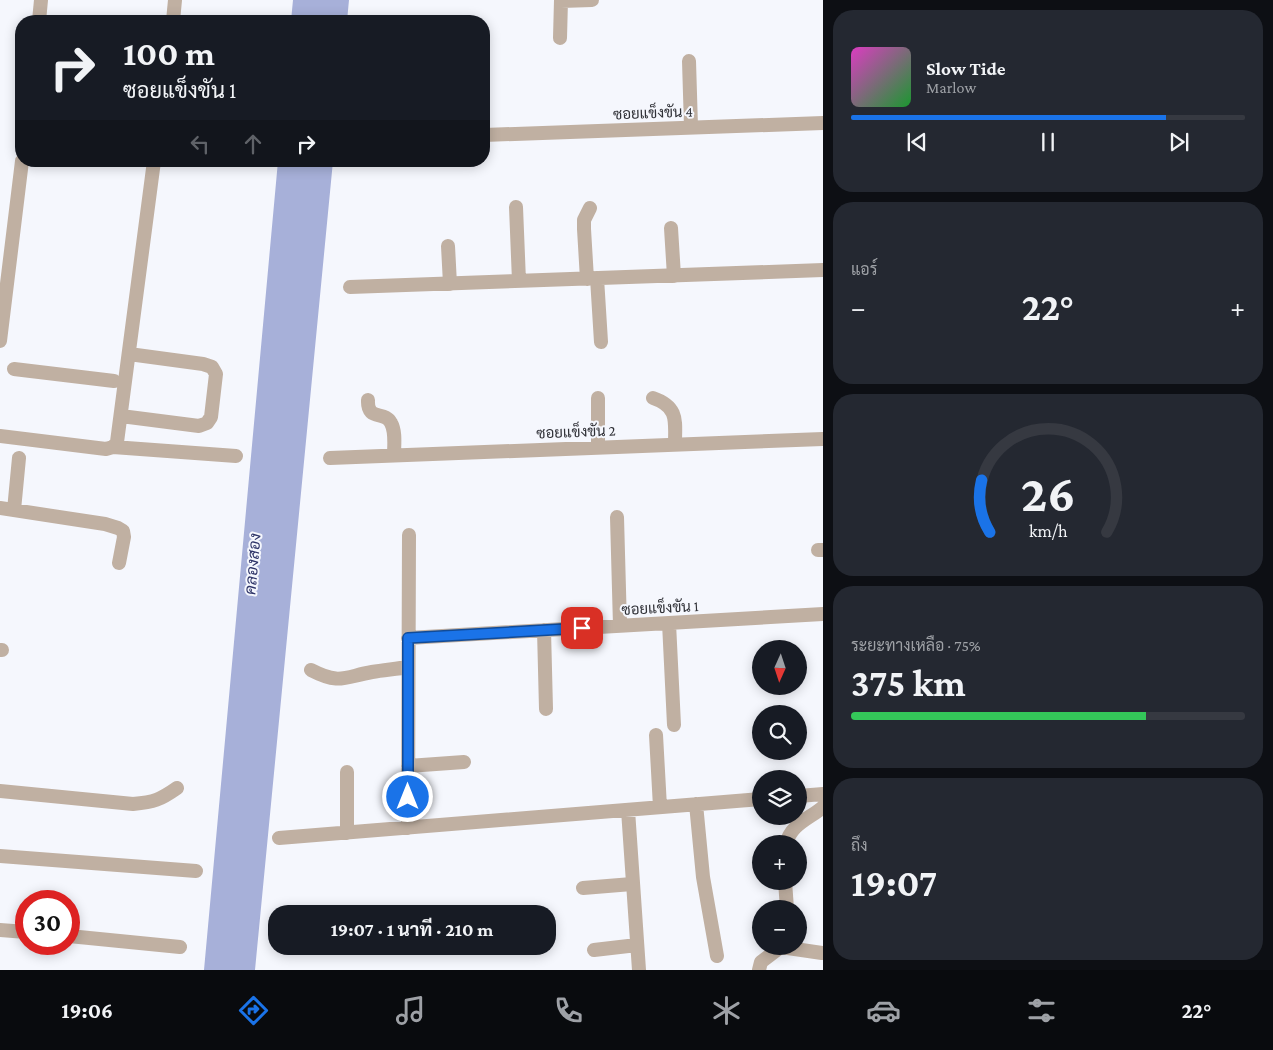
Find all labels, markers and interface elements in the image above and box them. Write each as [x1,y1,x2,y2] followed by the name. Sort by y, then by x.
[123,34,215,73] text: 100 m
[40,35,105,100] icon: right
[926,58,1006,79] text: Slow Tide
[123,78,236,103] text: ซอยแข็งขัน 1
[926,79,976,96] text: Marlow
[613,101,693,122] street label: ซอยแข็งขัน 4
[903,128,931,156] icon: previous
[1034,128,1062,156] icon: pause
[1165,128,1193,156] icon: next
[186,130,214,158] icon: left
[239,130,267,158] icon: ahead
[292,130,320,158] icon: right
[851,261,877,278] text: แอร์
[1022,286,1074,328] text: 22°
[851,292,866,323] text: −
[1230,292,1245,323] text: +
[536,420,616,441] street label: ซอยแข็งขัน 2
[1021,464,1075,522] text: 26
[1029,521,1068,541] text: km/h
[241,533,264,595] water label: คลองสอง
[621,595,699,618] street label: ซอยแข็งขัน 1
[561,607,603,649] pin
[568,614,596,642] icon: arrive
[851,637,981,654] text: ระยะทางเหลือ · 75%
[752,640,808,695] north arrow
[752,640,807,955] map controls
[851,662,966,704] text: 375 km
[752,705,807,760] button: search
[381,770,433,822] position arrow
[752,770,807,825] button: layers
[752,835,807,890] button: +
[851,837,868,854] text: ถึง
[851,862,937,904] text: 19:07
[15,890,80,955] speed limit sign: 30
[752,900,807,955] button: −
[331,919,493,940] text: 19:07 · 1 นาที · 210 m
[236,993,271,1028] icon: directions
[393,993,428,1028] icon: music
[551,993,586,1028] icon: phone
[709,993,744,1028] icon: climate
[866,993,901,1028] icon: car
[1024,993,1059,1028] icon: filters
[61,998,113,1023] text: 19:06
[1181,998,1212,1023] text: 22°

